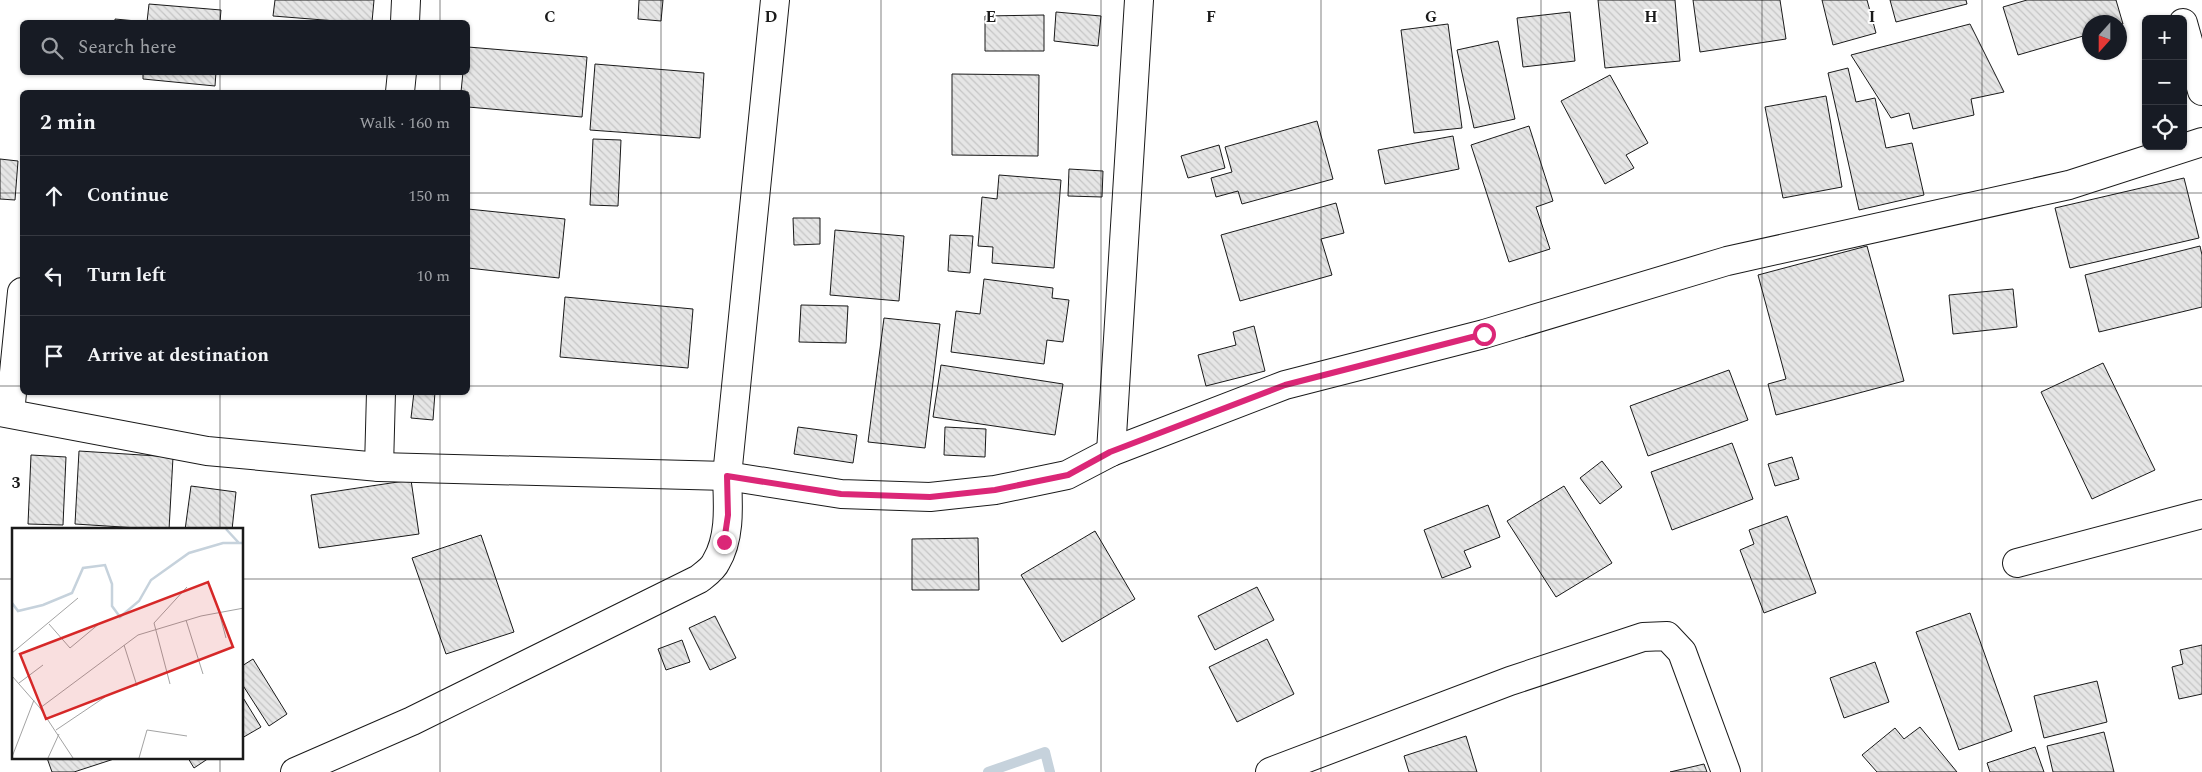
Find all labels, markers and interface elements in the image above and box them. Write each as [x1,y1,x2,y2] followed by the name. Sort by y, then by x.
[544,5,556,29] text: C
[765,5,778,29] text: D
[986,5,996,29] text: E
[1206,5,1216,29] text: F
[1425,5,1437,29] text: G
[1644,5,1658,29] text: H
[1869,5,1875,29] text: I
[2082,15,2127,60] north arrow
[2142,15,2187,150] map controls
[2142,15,2187,60] button: +
[20,20,470,75] search box
[78,33,177,62] text: Search here
[38,34,66,62] icon: search
[2142,60,2187,105] button: −
[2142,105,2187,150] button: locate
[40,107,96,139] text: 2 min
[359,111,450,135] text: Walk · 160 m
[87,181,169,210] text: Continue
[40,182,68,210] icon: ahead
[408,184,450,208] text: 150 m
[87,261,166,290] text: Turn left
[40,262,68,290] icon: left
[416,264,450,288] text: 10 m
[1473,323,1496,346] route start
[87,341,269,370] text: Arrive at destination
[40,342,68,370] icon: arrive
[12,471,21,495] text: 3
[12,528,244,760] inset map
[713,531,736,554] route end

